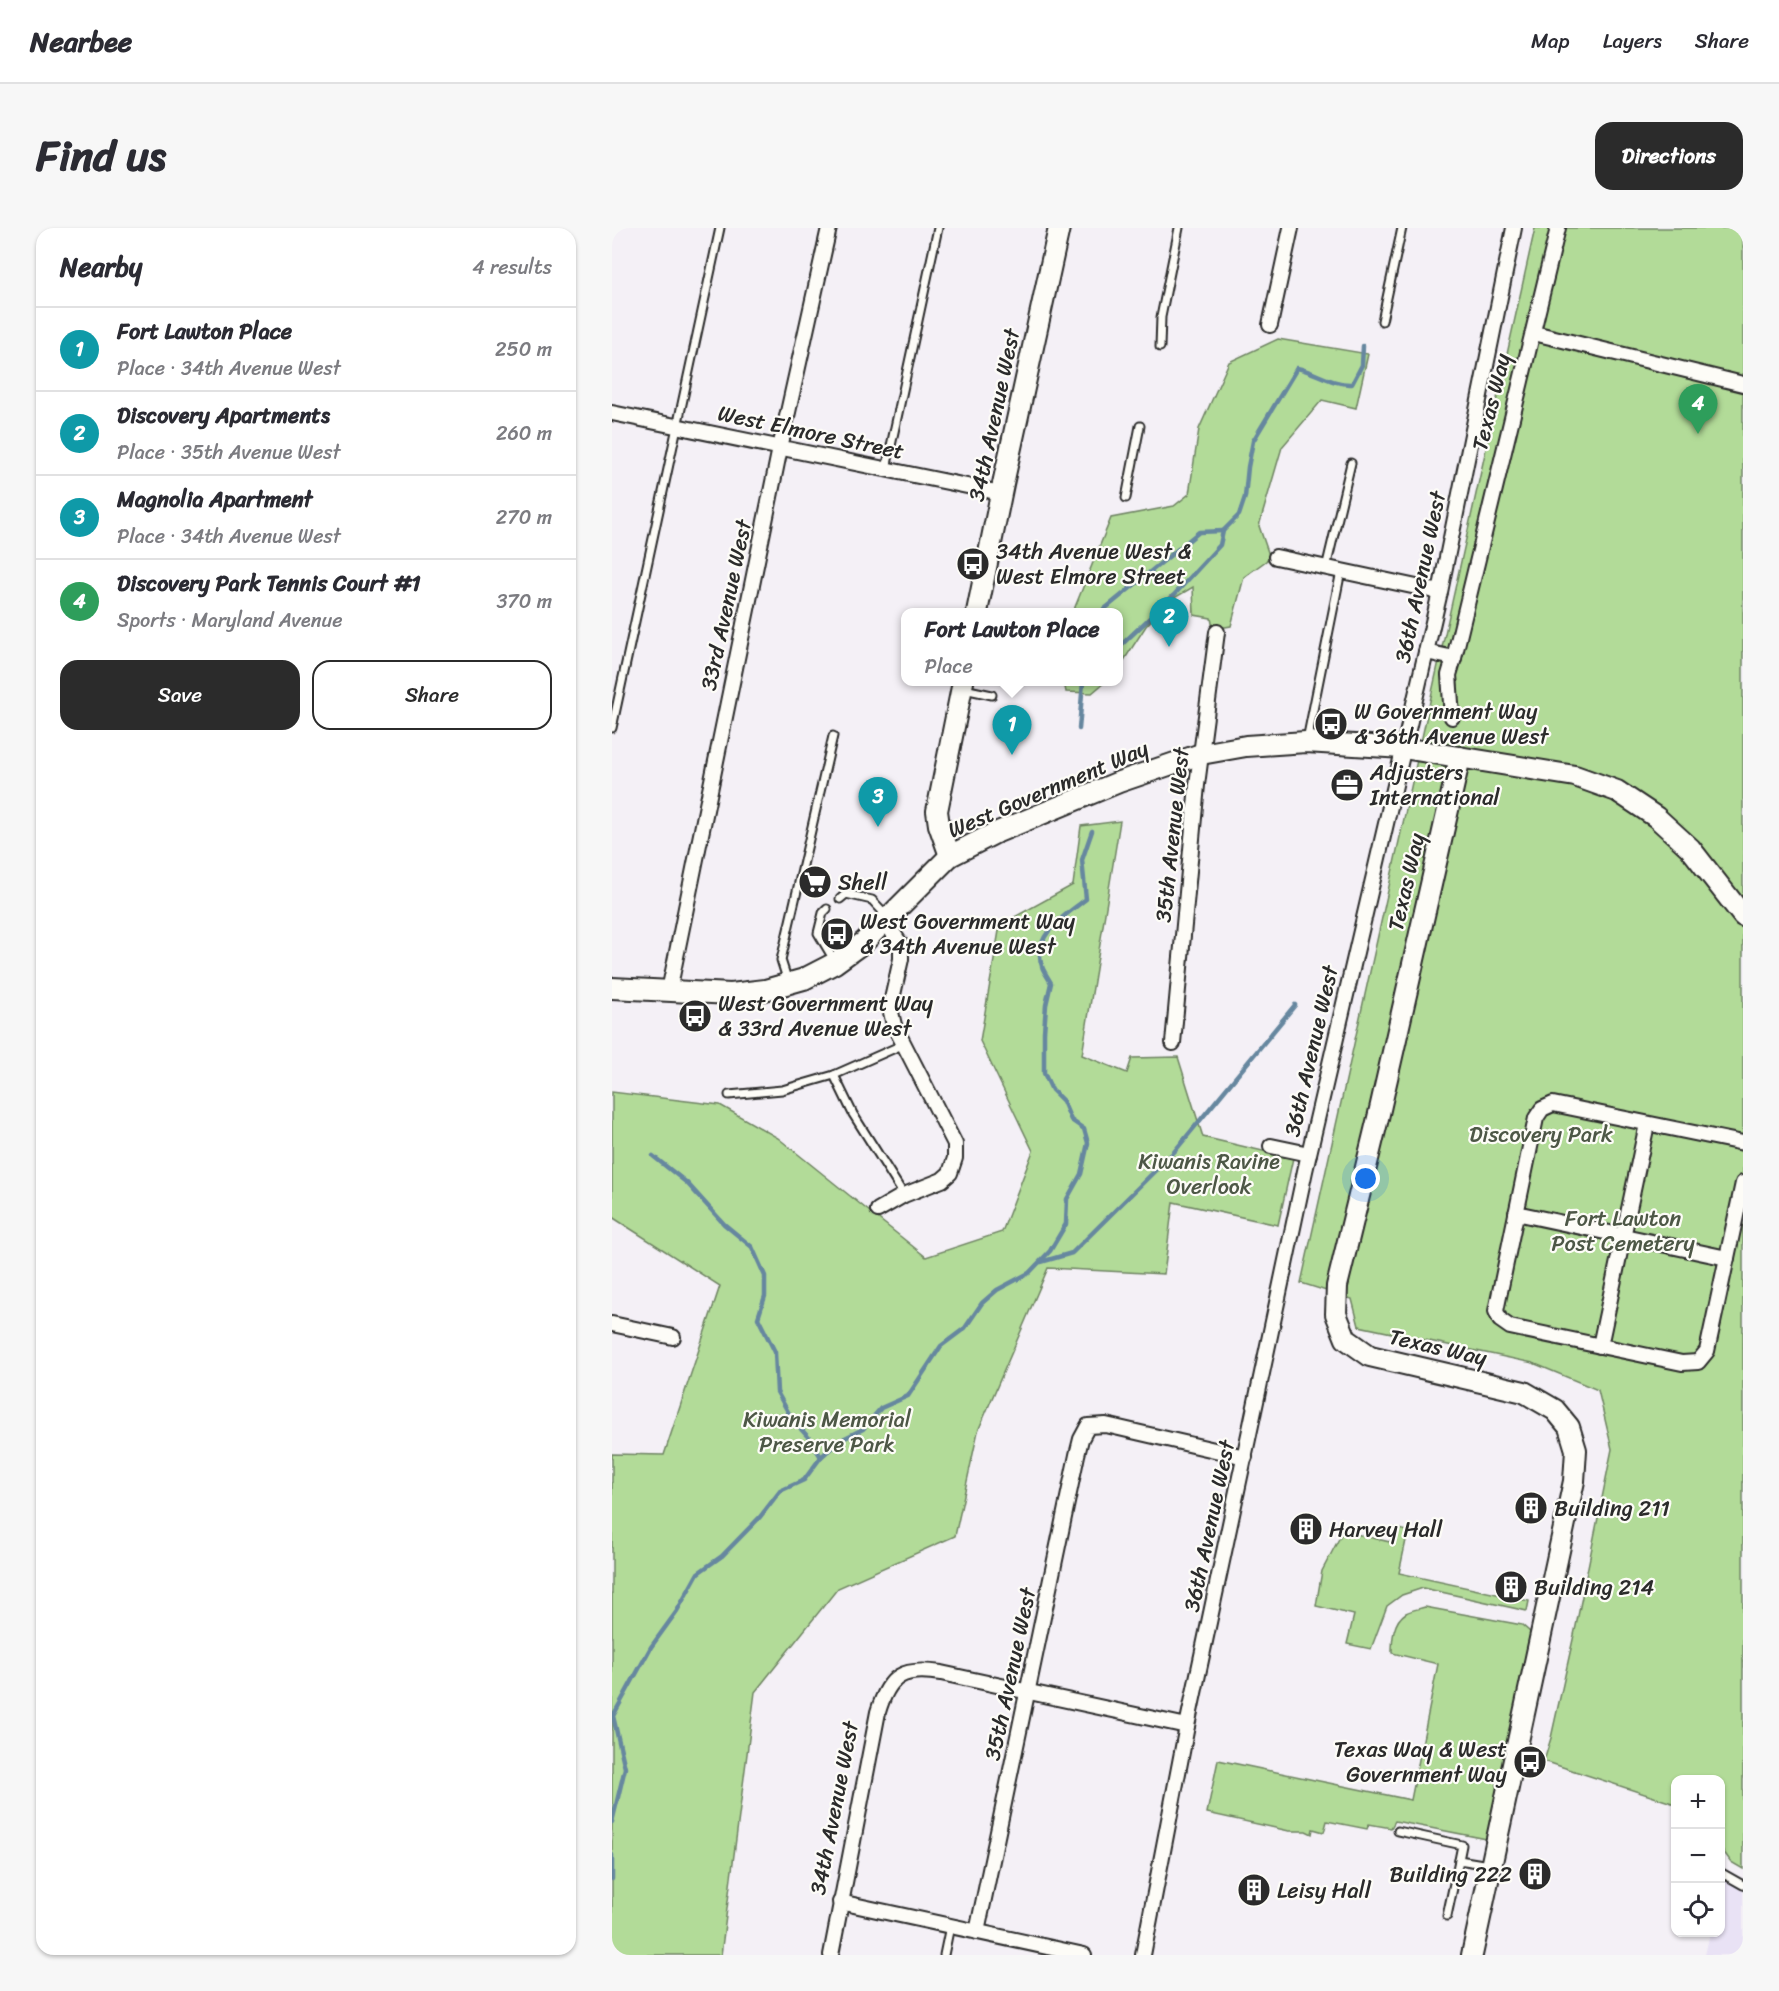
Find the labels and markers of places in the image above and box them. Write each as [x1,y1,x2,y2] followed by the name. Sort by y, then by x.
[1678,384,1718,434] pin: 4
[996,532,1192,596] place label: 34th Avenue West & West Elmore Street
[955,546,991,582] bus stop icon: 34th Avenue West & West Elmore Street
[1150,598,1188,647] pin: 2
[1354,692,1549,756] place label: W Government Way & 36th Avenue West
[992,706,1032,755] pin: 1
[1313,706,1349,742] bus stop icon: W Government Way & 36th Avenue West
[1369,753,1500,817] place label: Adjusters International
[1329,767,1365,803] office icon: Adjusters International
[858,778,898,827] pin: 3
[838,863,888,902] place label: Shell
[797,864,833,900] supermarket icon: Shell
[860,902,1076,966] place label: West Government Way & 34th Avenue West
[819,916,855,952] bus stop icon: West Government Way & 34th Avenue West
[718,984,934,1048] place label: West Government Way & 33rd Avenue West
[677,998,713,1034] bus stop icon: West Government Way & 33rd Avenue West
[1554,1489,1670,1528] place label: Building 211
[1513,1490,1549,1526] building icon: Building 211
[1329,1510,1443,1549] place label: Harvey Hall
[1288,1511,1324,1547] building icon: Harvey Hall
[1534,1568,1655,1607] place label: Building 214
[1493,1569,1529,1605] building icon: Building 214
[1334,1730,1508,1794] place label: Texas Way & West Government Way
[1512,1744,1548,1780] bus stop icon: Texas Way & West Government Way
[1389,1855,1512,1894] place label: Building 222
[1517,1856,1553,1892] building icon: Building 222
[1277,1871,1372,1910] place label: Leisy Hall
[1236,1872,1272,1908] building icon: Leisy Hall

